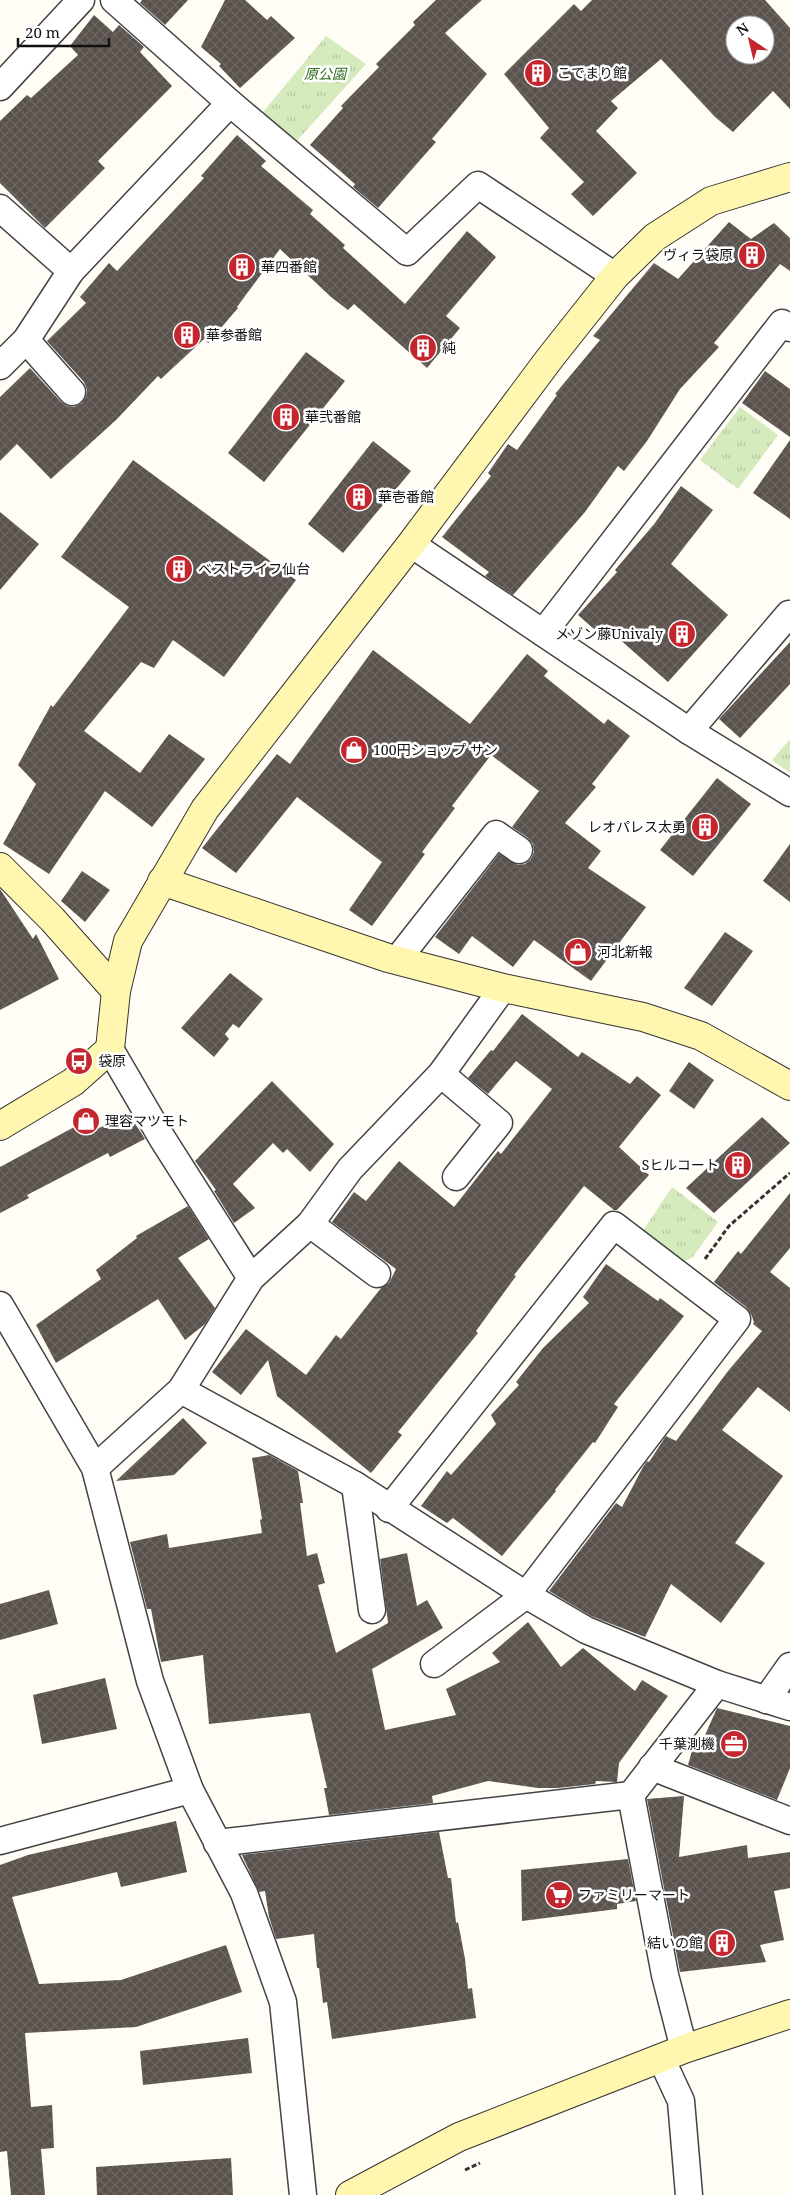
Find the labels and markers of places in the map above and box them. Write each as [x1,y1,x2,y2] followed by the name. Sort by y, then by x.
[523,58,553,88] building icon: こでまり館
[557,63,627,82] place label: こでまり館
[737,240,767,270] building icon: ヴィラ袋原
[663,245,733,264] place label: ヴィラ袋原
[227,252,257,282] building icon: 華四番館
[261,257,317,276] place label: 華四番館
[172,320,202,350] building icon: 華参番館
[206,325,262,344] place label: 華参番館
[408,333,438,363] building icon: 純
[442,338,456,357] place label: 純
[271,402,301,432] building icon: 華弐番館
[305,407,361,426] place label: 華弐番館
[344,482,374,512] building icon: 華壱番館
[378,487,434,506] place label: 華壱番館
[164,554,194,584] building icon: ベストライフ仙台
[198,559,310,578] place label: ベストライフ仙台
[667,619,697,649] building icon: メゾン藤Univaly
[555,624,663,643] place label: メゾン藤Univaly
[339,735,369,765] shop icon: 100円ショップ サン
[373,740,498,759] place label: 100円ショップ サン
[690,812,720,842] building icon: レオパレス太勇
[588,817,686,836] place label: レオパレス太勇
[563,937,593,967] shop icon: 河北新報
[597,942,653,961] place label: 河北新報
[64,1046,94,1076] bus stop icon: 袋原
[98,1051,126,1070] place label: 袋原
[71,1106,101,1136] shop icon: 理容マツモト
[105,1111,189,1130] place label: 理容マツモト
[723,1150,753,1180] building icon: Sヒルコート
[642,1155,719,1174] place label: Sヒルコート
[719,1729,749,1759] office icon: 千葉測機
[659,1734,715,1753] place label: 千葉測機
[544,1880,574,1910] supermarket icon: ファミリーマート
[578,1885,690,1904] place label: ファミリーマート
[707,1928,737,1958] building icon: 結いの館
[647,1933,703,1952] place label: 結いの館

